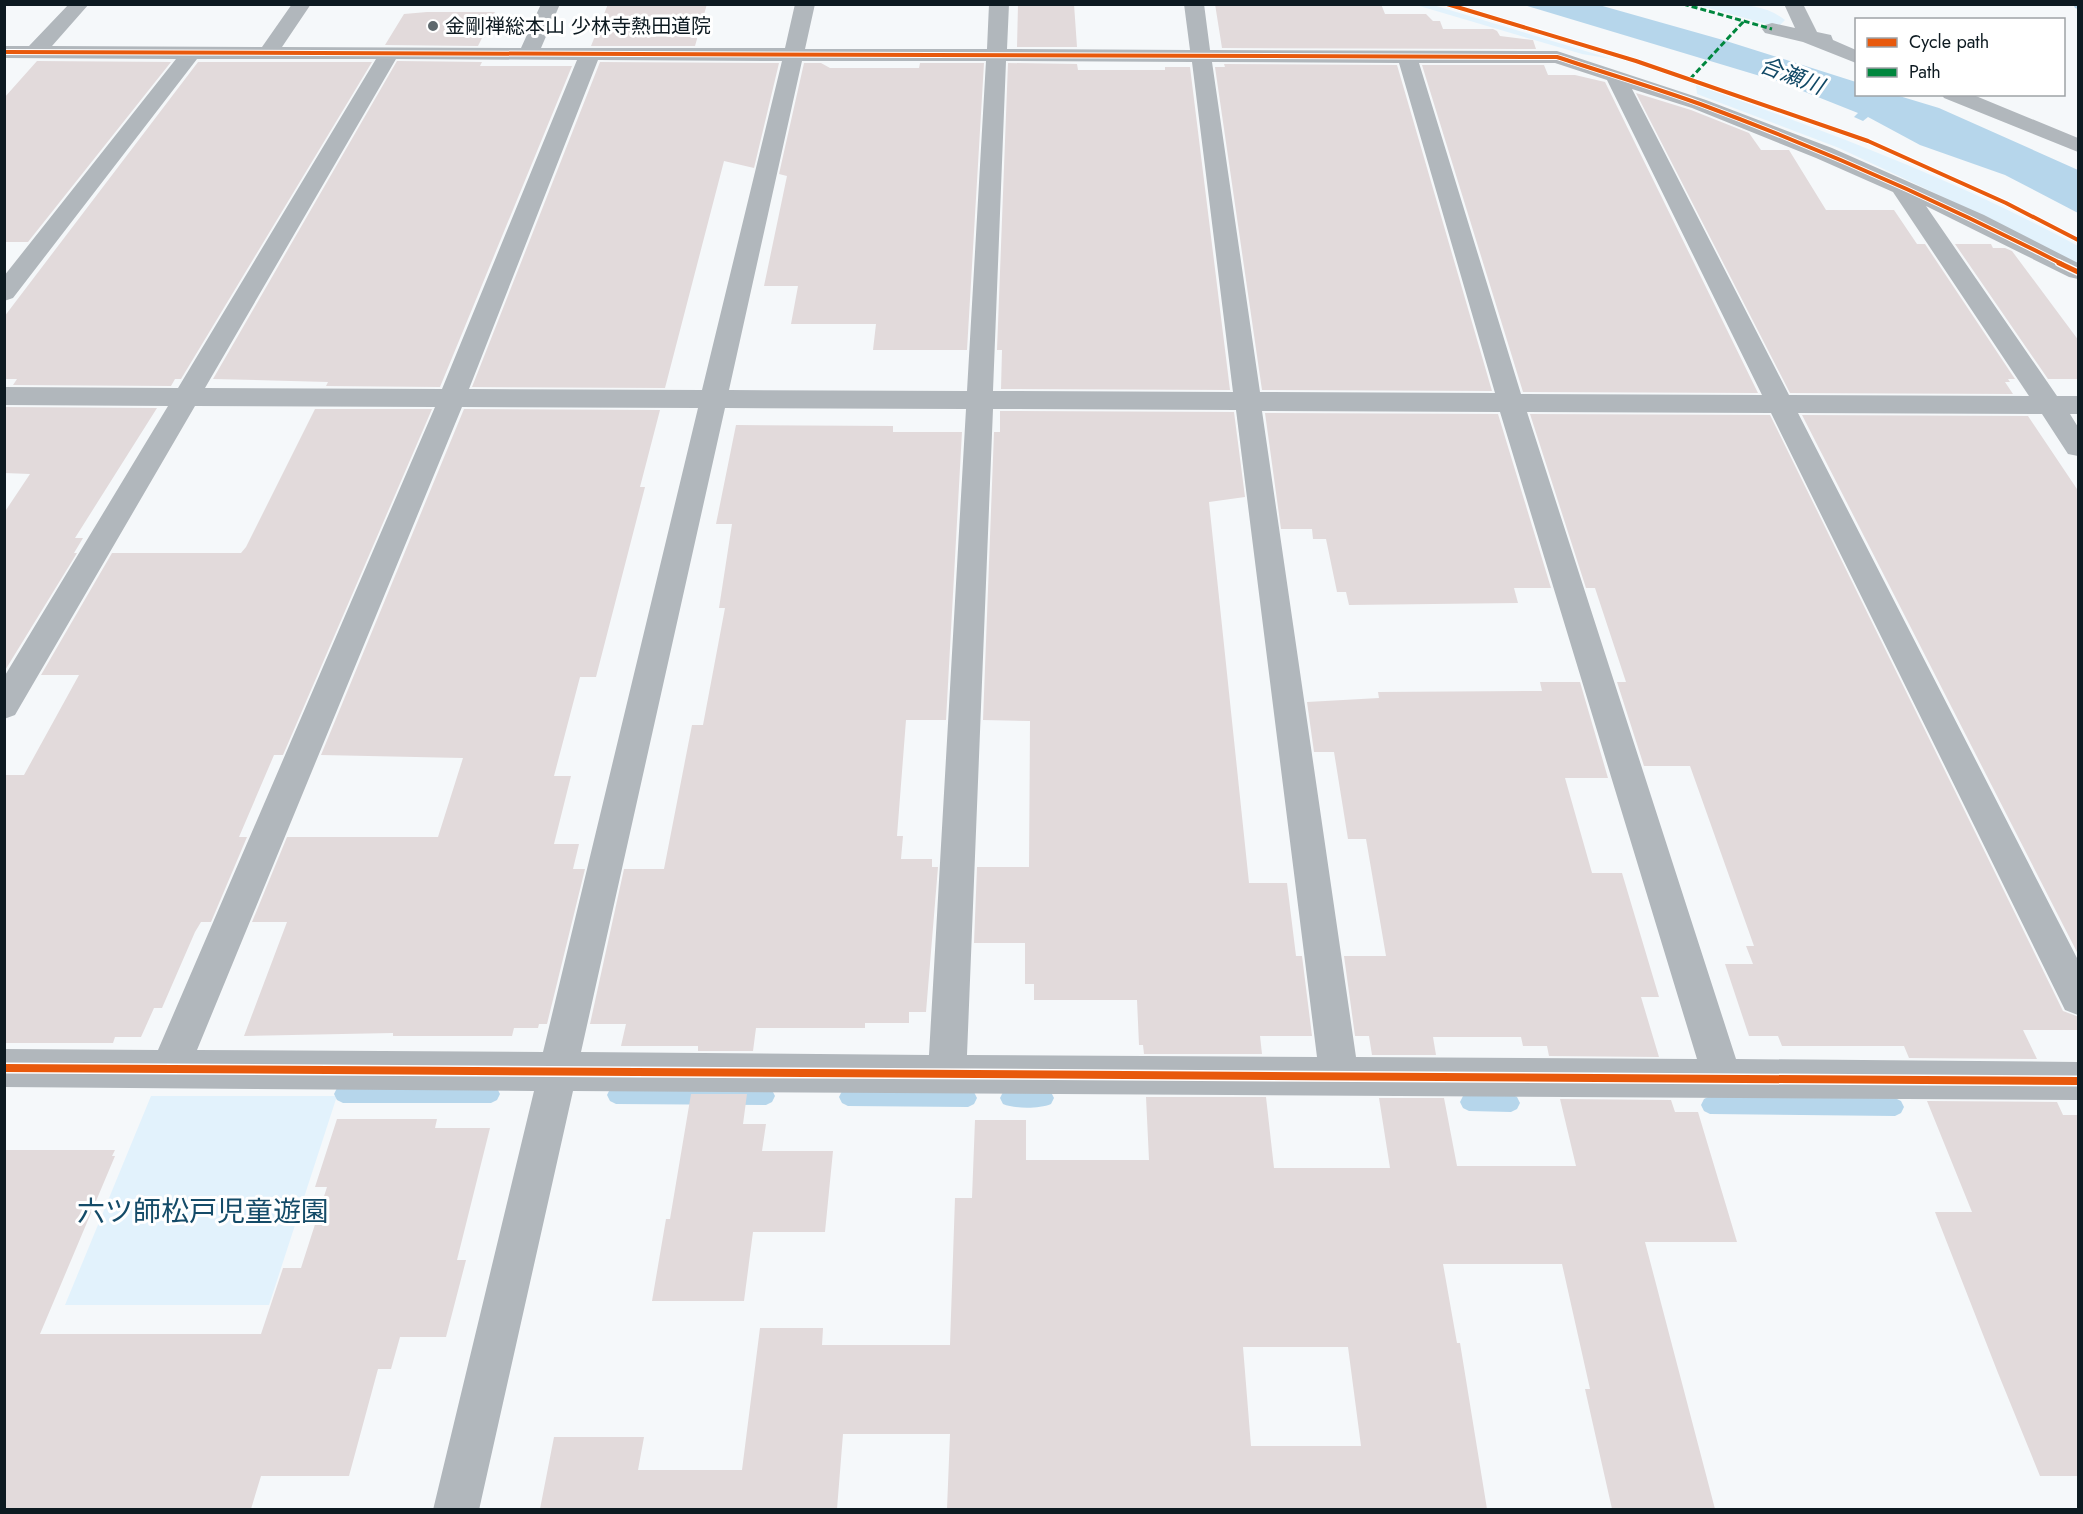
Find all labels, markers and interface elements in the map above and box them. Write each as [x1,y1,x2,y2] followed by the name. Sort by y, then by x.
[445,12,711,41] place label: 金剛禅総本山 少林寺熱田道院
[1855,18,2065,96] legend
[426,19,440,33] marker: 金剛禅総本山 少林寺熱田道院
[1909,29,1989,55] text: Cycle path
[1755,48,1830,102] water label: 合瀬川
[1909,59,1941,85] text: Path
[77,1191,329,1232] park label: 六ツ師松戸児童遊園

